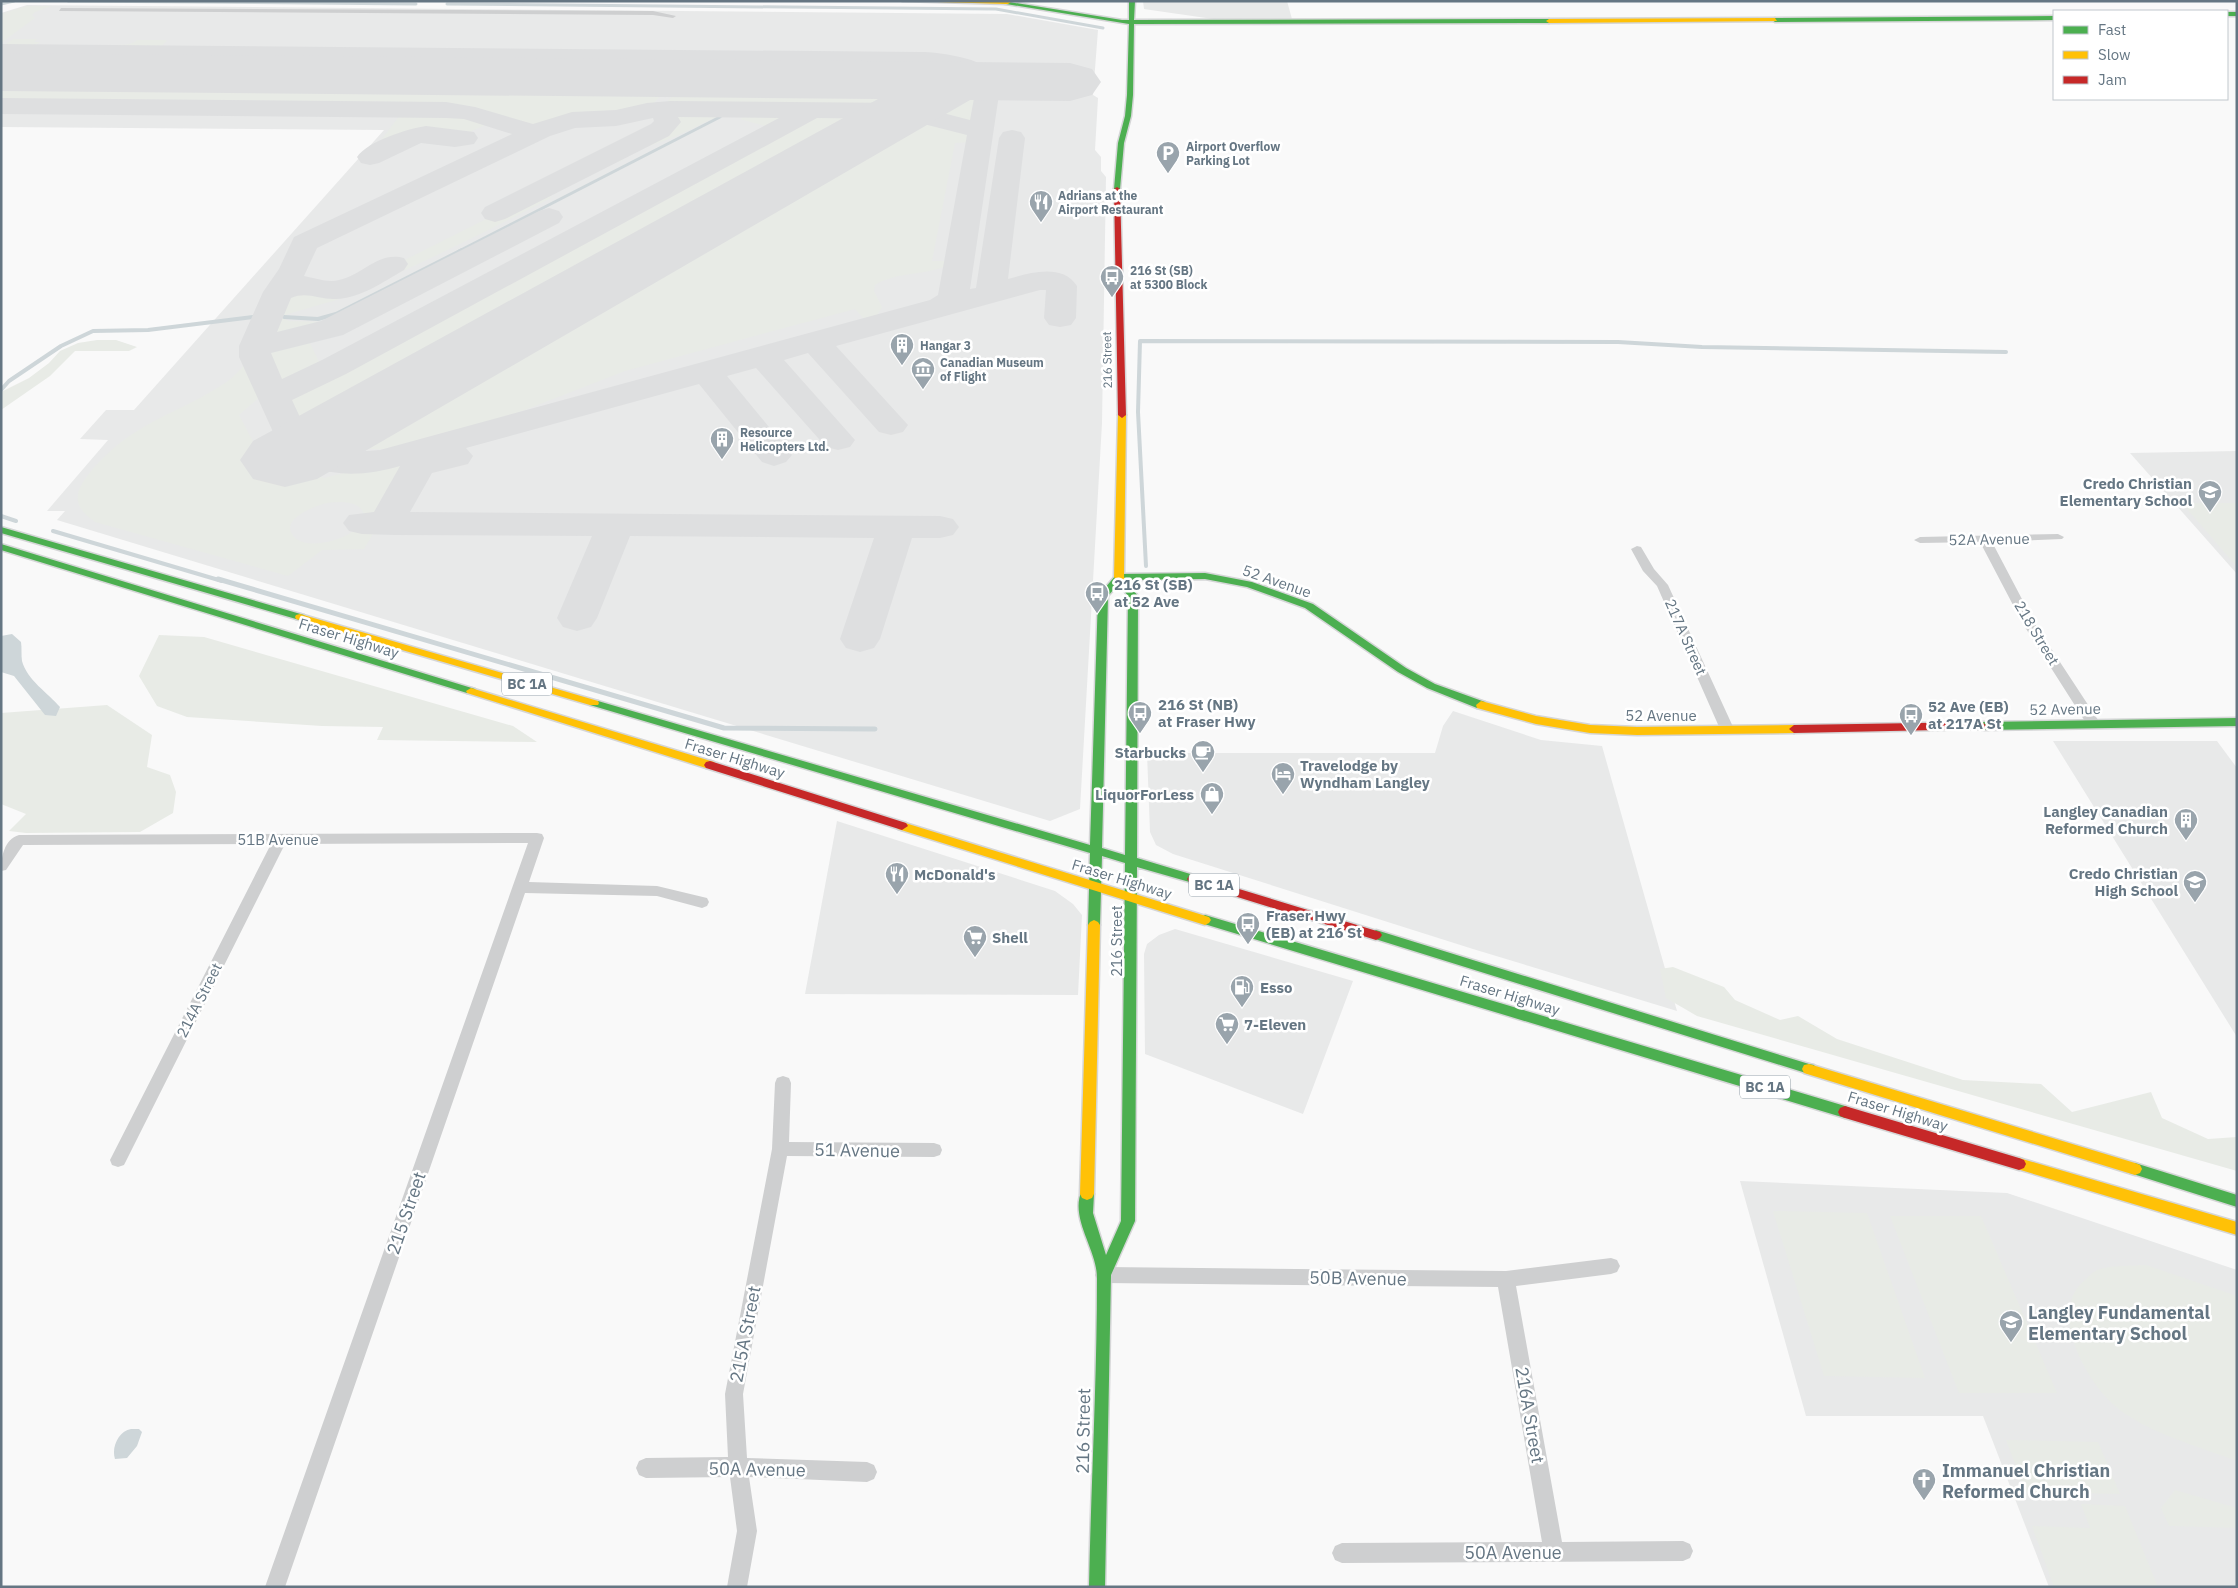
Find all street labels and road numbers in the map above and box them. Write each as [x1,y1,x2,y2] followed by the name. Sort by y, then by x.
[1099,331,1115,389] street label: 216 Street
[1948,529,2030,549] street label: 52A Avenue
[1240,560,1314,602] street label: 52 Avenue
[1661,596,1711,678] street label: 217A Street
[2010,597,2064,669] street label: 218 Street
[297,614,402,662] street label: Fraser Highway
[502,672,552,696] road number: BC 1A
[2029,699,2101,719] street label: 52 Avenue
[1625,706,1697,725] street label: 52 Avenue
[683,734,788,782] street label: Fraser Highway
[237,830,319,849] street label: 51B Avenue
[1070,855,1175,903] street label: Fraser Highway
[1189,874,1239,896] road number: BC 1A
[1107,905,1126,977] street label: 216 Street
[172,959,226,1041] street label: 214A Street
[1458,971,1563,1019] street label: Fraser Highway
[1740,1076,1790,1098] road number: BC 1A
[1846,1087,1951,1135] street label: Fraser Highway
[814,1138,900,1162] street label: 51 Avenue
[381,1169,431,1257] street label: 215 Street
[1309,1266,1407,1290] street label: 50B Avenue
[724,1284,766,1384] street label: 215A Street
[1510,1365,1550,1465] street label: 216A Street
[1071,1388,1095,1474] street label: 216 Street
[708,1457,806,1481] street label: 50A Avenue
[1464,1541,1562,1564] street label: 50A Avenue

